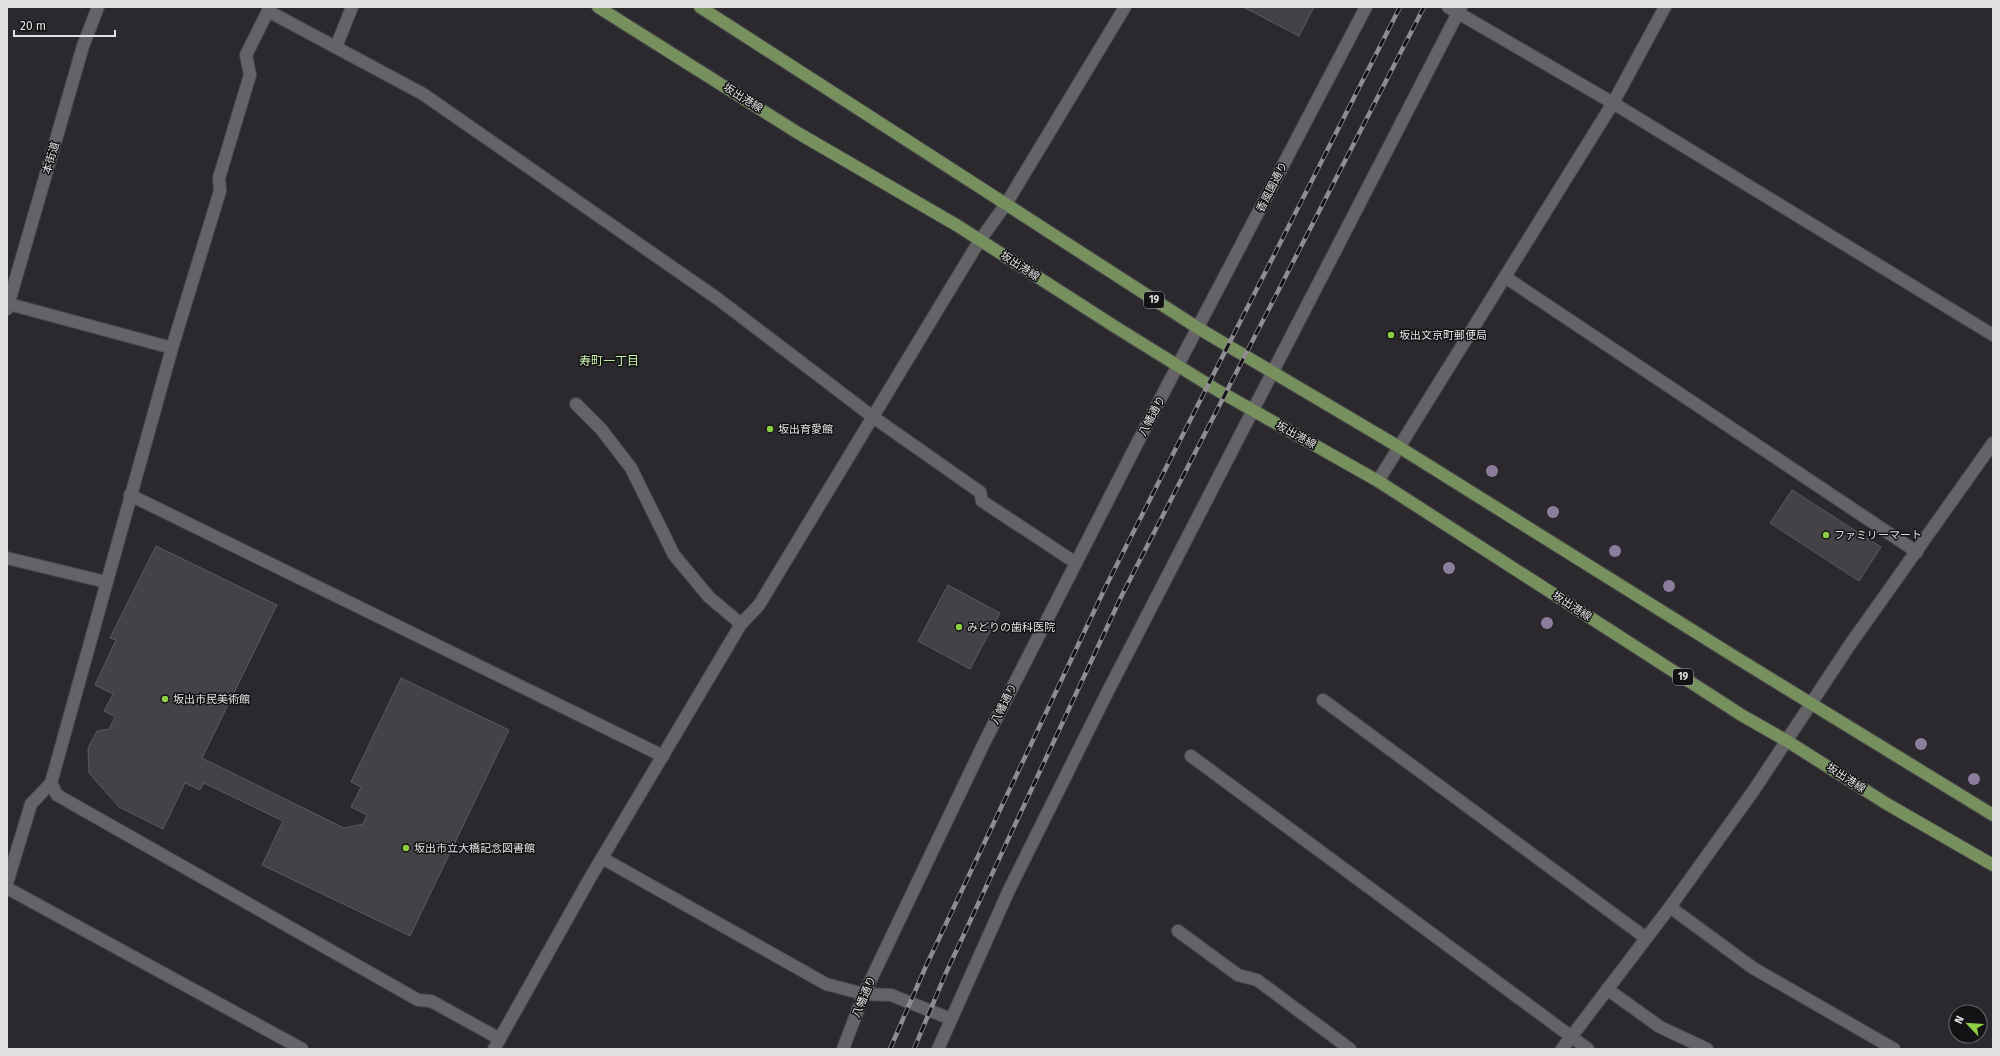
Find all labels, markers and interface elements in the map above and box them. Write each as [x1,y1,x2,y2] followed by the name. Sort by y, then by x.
[14,12,115,38] scale bar
[20,19,46,33] text: 20 m
[721,81,765,115] street label: 坂出港線
[40,140,62,176] street label: 本街道
[1254,160,1290,214] street label: 香風園通り
[998,249,1042,283] street label: 坂出港線
[1144,292,1164,308] road number: 19
[1399,329,1487,342] place label: 坂出文京町郵便局
[1386,330,1396,340] marker: 坂出文京町郵便局
[579,354,639,368] district label: 寿町一丁目
[1136,394,1168,438] street label: 八幡通り
[1274,419,1318,451] street label: 坂出港線
[778,423,833,436] place label: 坂出育愛館
[765,424,775,434] marker: 坂出育愛館
[1834,529,1922,542] place label: ファミリーマート
[1821,530,1831,540] marker: ファミリーマート
[1550,589,1594,623] street label: 坂出港線
[967,621,1055,634] place label: みどりの歯科医院
[954,622,964,632] marker: みどりの歯科医院
[1673,669,1693,685] road number: 19
[988,681,1020,727] street label: 八幡通り
[173,693,250,706] place label: 坂出市民美術館
[160,694,170,704] marker: 坂出市民美術館
[1824,761,1868,795] street label: 坂出港線
[414,842,535,855] place label: 坂出市立大橋記念図書館
[401,843,411,853] marker: 坂出市立大橋記念図書館
[849,974,879,1020] street label: 八幡通り
[1948,1004,1988,1044] north arrow
[1952,1014,1967,1026] text: N

